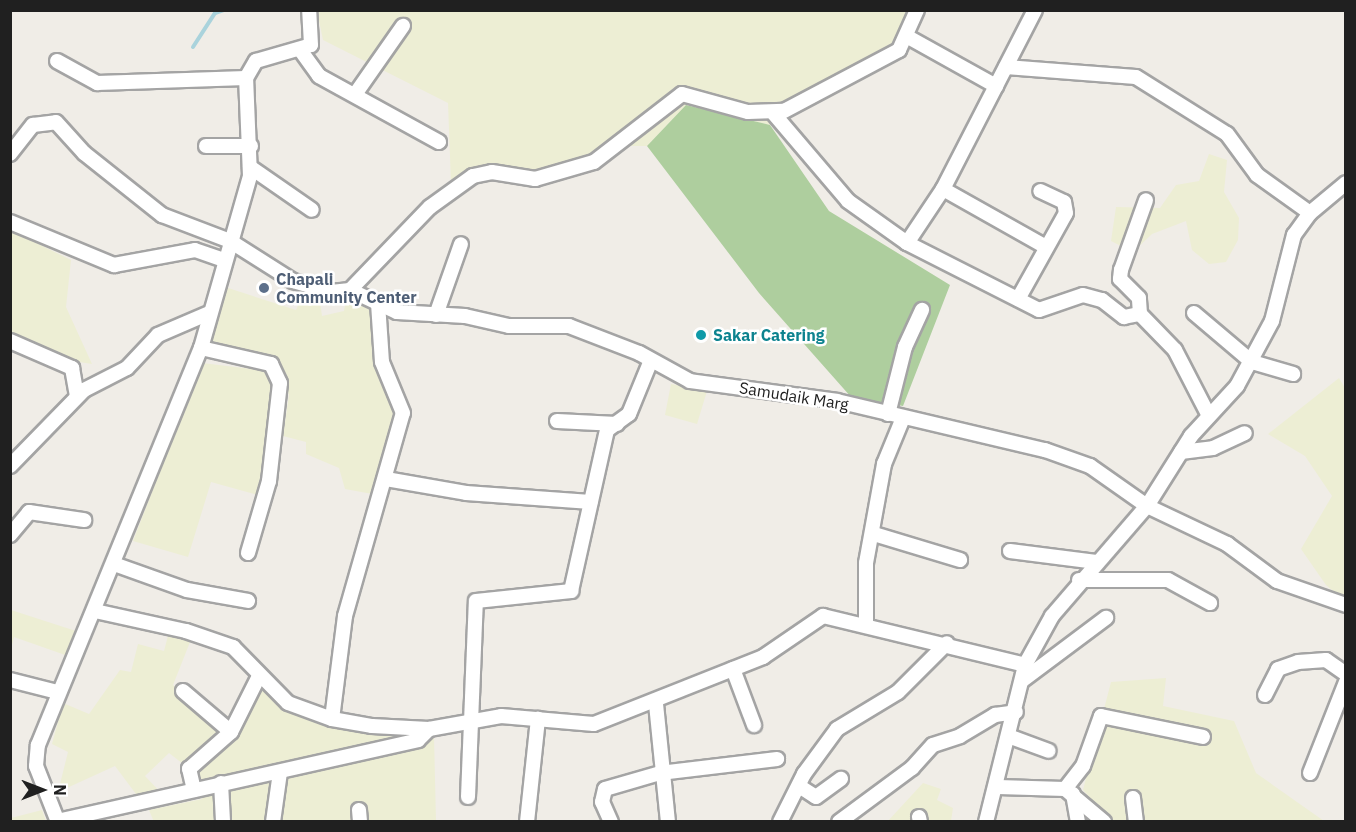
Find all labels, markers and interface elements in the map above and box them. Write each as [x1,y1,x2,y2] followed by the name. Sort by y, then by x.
[276,269,417,307] place label: Chapali Community Center
[257,281,271,295] marker: Chapali Community Center
[713,325,825,345] place label: Sakar Catering
[694,328,708,342] marker: Sakar Catering
[738,378,850,414] street label: Samudaik Marg
[12,760,72,820] north arrow
[50,784,70,796] text: N

